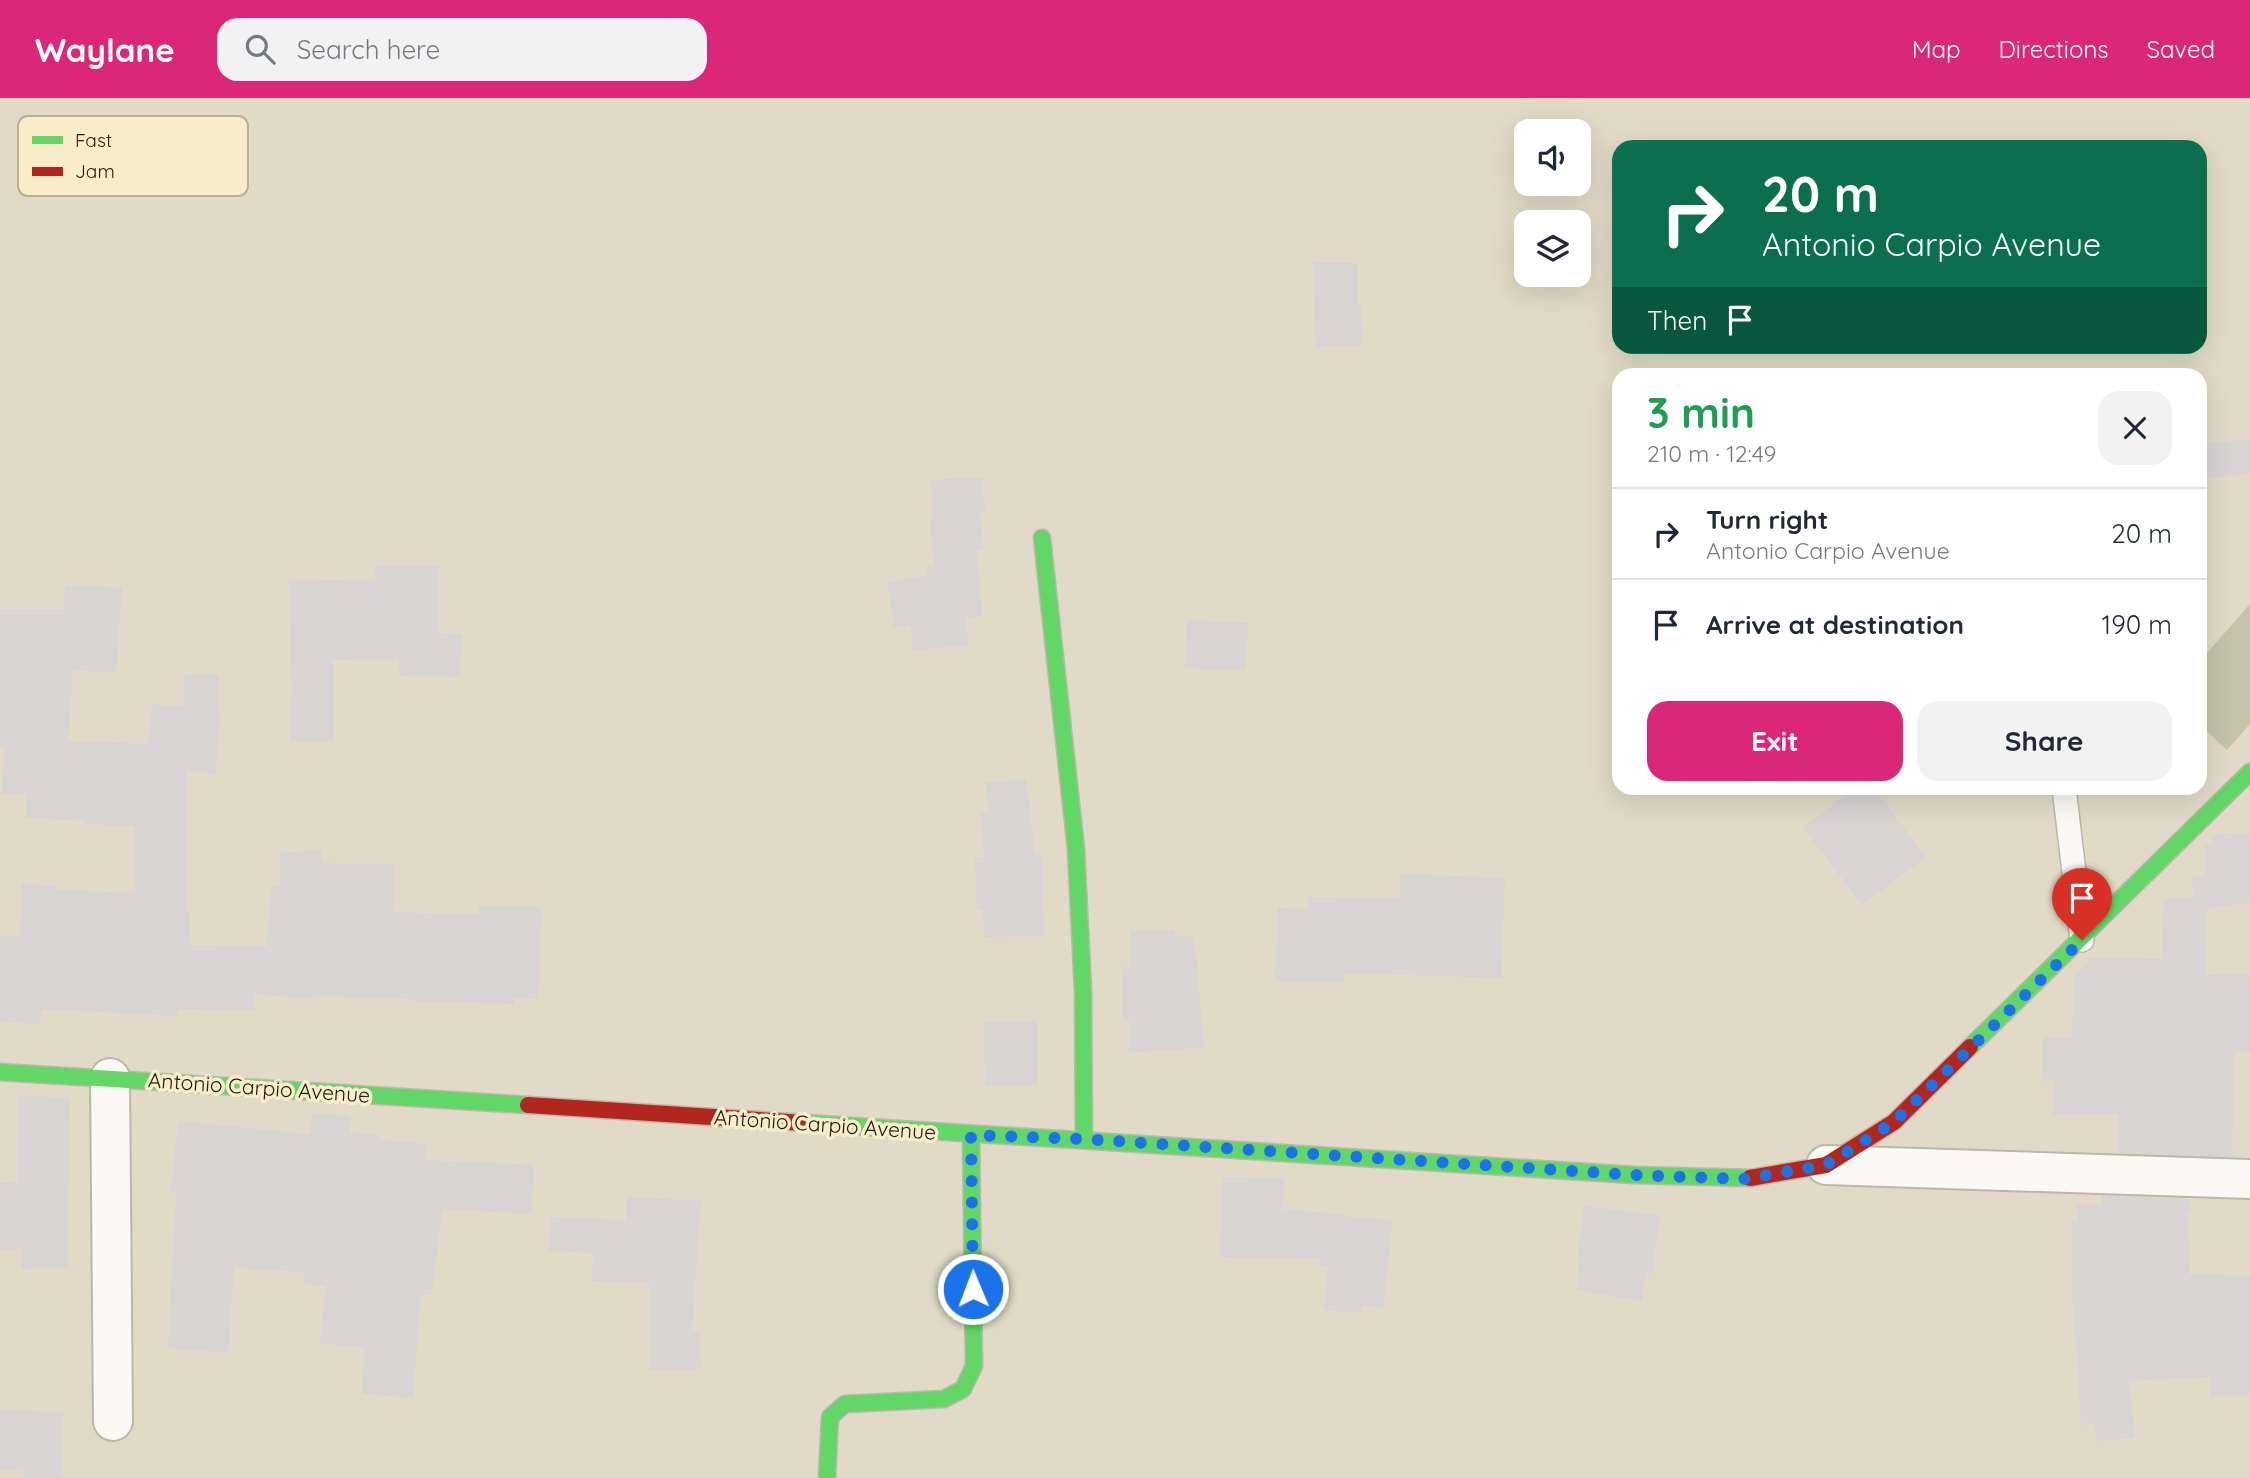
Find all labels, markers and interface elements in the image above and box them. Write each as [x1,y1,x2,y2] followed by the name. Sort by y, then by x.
[217,18,707,81] search box
[35,29,175,70] text: Waylane
[241,30,279,68] icon: search
[297,33,440,66] text: Search here
[1912,34,1961,64] text: Map
[1999,34,2109,64] text: Directions
[2147,34,2215,64] text: Saved
[18,116,248,196] legend
[1514,119,1591,287] map controls
[1514,119,1591,196] button: sound
[75,128,112,152] text: Fast
[75,159,115,183] text: Jam
[1762,163,1879,224] text: 20 m
[1647,168,1738,259] icon: right
[1514,210,1591,287] button: layers
[1762,224,2101,264] text: Antonio Carpio Avenue
[1721,301,1759,339] icon: arrive
[1647,304,1707,337] text: Then
[1647,386,1755,439] text: 3 min
[2098,391,2172,465] button: close
[1647,439,1776,468] text: 210 m · 12:49
[1706,503,1828,536] text: Turn right
[1647,515,1685,553] icon: right
[2111,517,2172,550] text: 20 m
[1706,536,1950,565] text: Antonio Carpio Avenue
[1647,606,1685,644] icon: arrive
[1706,608,1964,641] text: Arrive at destination
[2102,608,2172,641] text: 190 m
[1647,701,1903,781] button: Exit
[1917,701,2172,781] button: Share
[2052,868,2112,940] pin
[2063,879,2101,917] icon: arrive
[147,1066,371,1108] street label: Antonio Carpio Avenue
[713,1103,937,1145] street label: Antonio Carpio Avenue
[936,1252,1010,1326] position arrow

